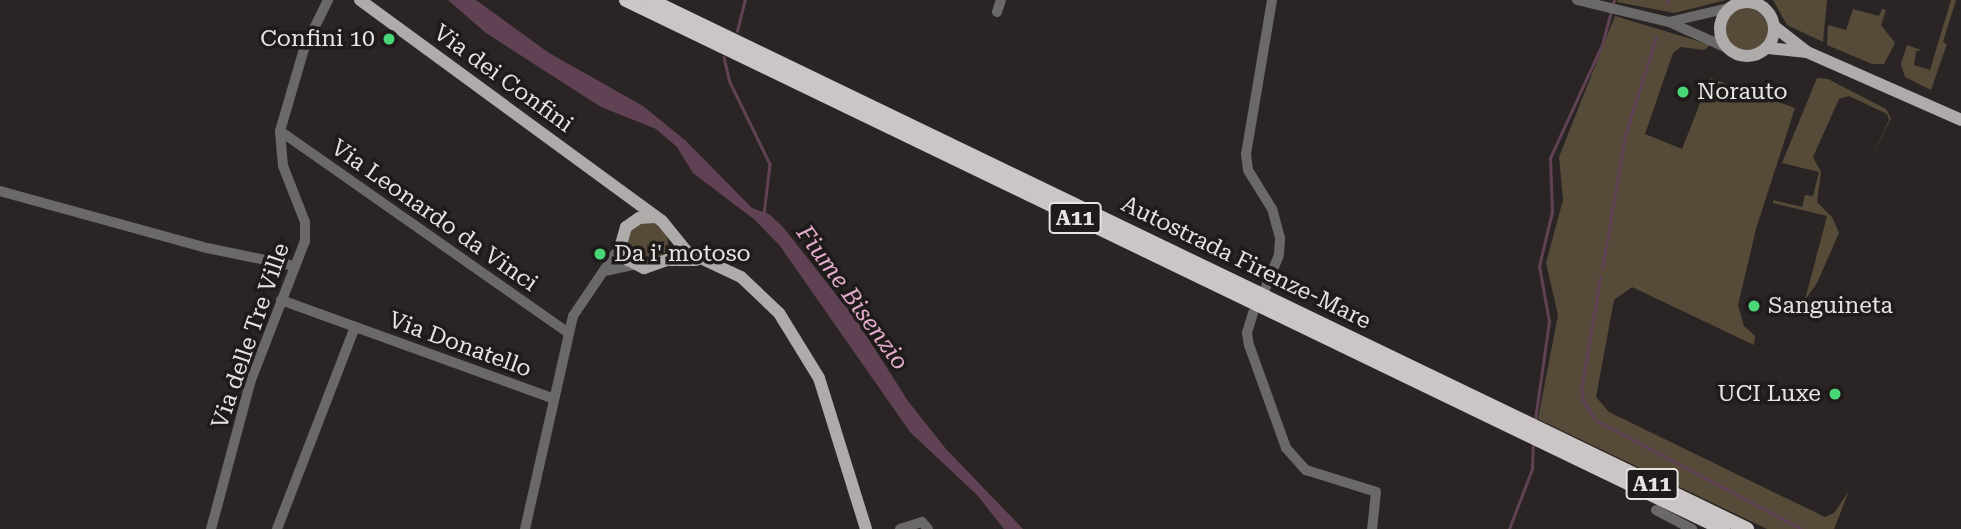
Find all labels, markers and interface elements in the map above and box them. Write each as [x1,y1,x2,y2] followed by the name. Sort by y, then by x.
[428,19,578,139] street label: Via dei Confini
[260,25,375,53] place label: Confini 10
[381,31,397,47] marker: Confini 10
[1697,78,1788,106] place label: Norauto
[1675,84,1691,100] marker: Norauto
[325,134,543,298] street label: Via Leonardo da Vinci
[1117,191,1375,335] street label: Autostrada Firenze-Mare
[1047,200,1103,235] road number: A11
[790,220,914,376] water label: Fiume Bisenzio
[206,240,296,432] street label: Via delle Tre Ville
[614,240,751,268] place label: Da i' motoso
[592,246,608,262] marker: Da i' motoso
[1768,292,1893,320] place label: Sanguineta
[1746,298,1762,314] marker: Sanguineta
[385,306,535,384] street label: Via Donatello
[1717,380,1821,408] place label: UCI Luxe
[1827,386,1843,402] marker: UCI Luxe
[1624,466,1680,502] road number: A11

